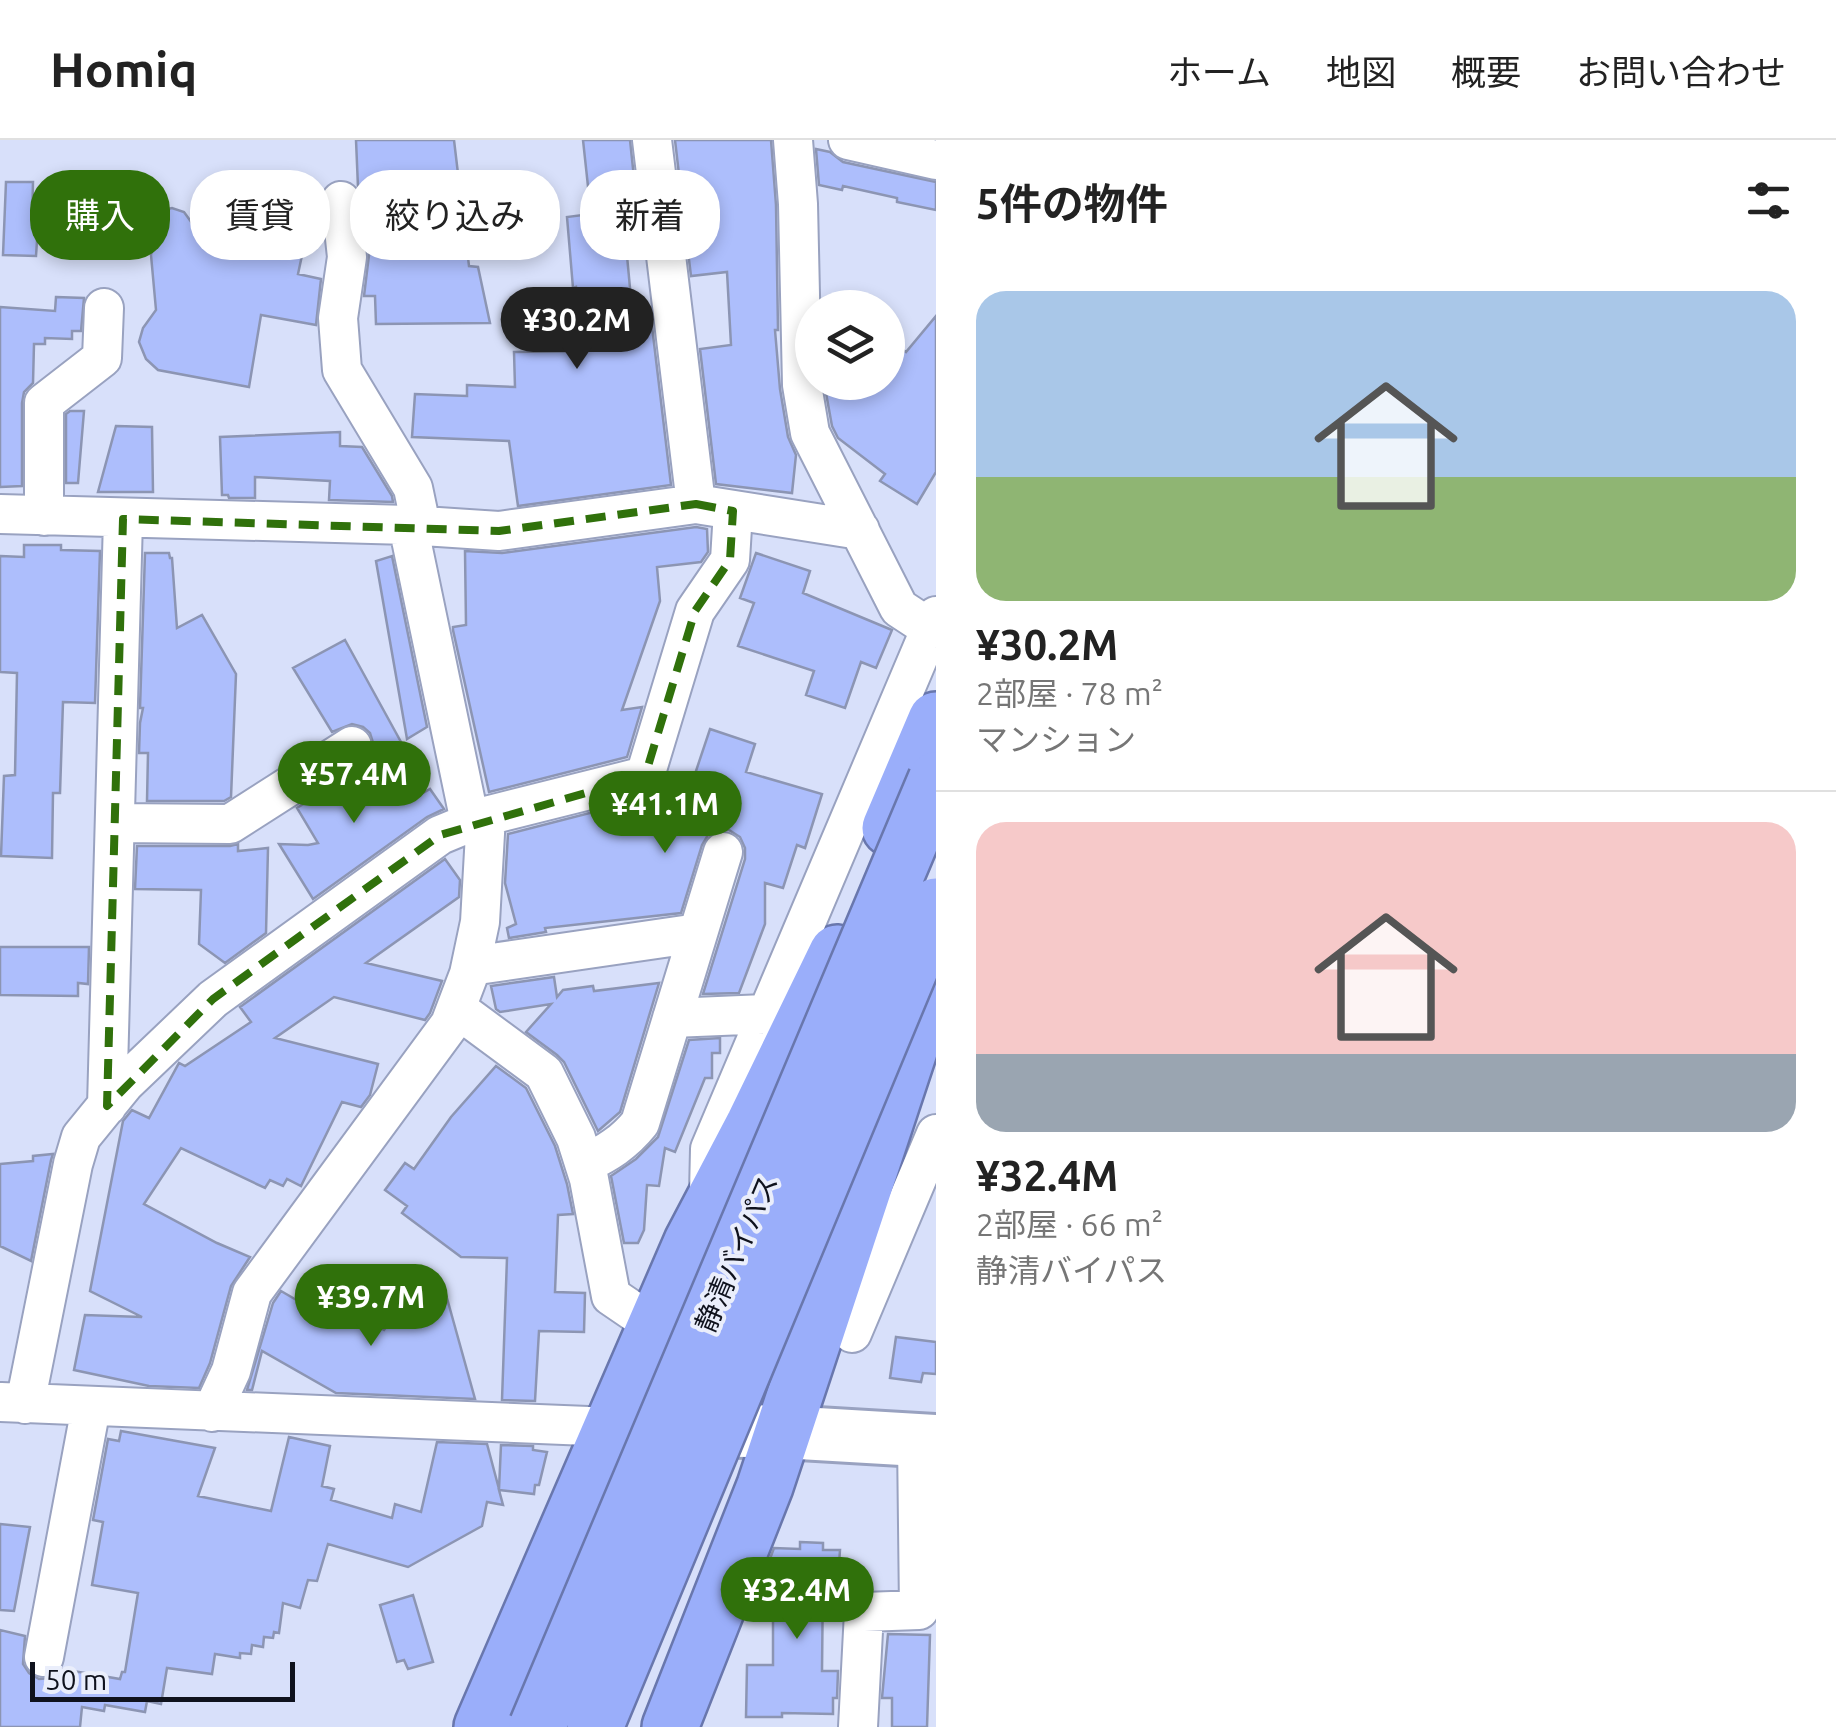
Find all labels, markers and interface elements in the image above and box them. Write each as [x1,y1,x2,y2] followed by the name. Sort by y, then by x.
[50,42,197,96] text: Homiq
[1167,52,1271,92] text: ホーム
[1326,52,1396,92] text: 地図
[1451,52,1521,92] text: 概要
[1576,52,1786,92] text: お問い合わせ
[30,170,170,260] chip: 購入
[190,170,330,260] chip: 賃貸
[350,170,560,260] chip: 絞り込み
[580,170,720,260] chip: 新着
[1741,173,1796,228] icon: filters
[976,180,1168,227] text: 5件の物件
[496,287,658,372] pin: ¥30.2M
[795,290,905,400] map controls
[795,290,905,400] button: layers
[523,301,631,337] text: ¥30.2M
[1296,356,1476,536] icon: home
[976,621,1118,668] text: ¥30.2M
[976,675,1163,711] text: 2部屋 · 78 m²
[976,721,1136,757] text: マンション
[273,741,435,826] pin: ¥57.4M
[300,755,408,791] text: ¥57.4M
[584,771,746,856] pin: ¥41.1M
[611,785,719,821] text: ¥41.1M
[1296,887,1476,1067] icon: home
[976,1152,1118,1199] text: ¥32.4M
[689,1170,783,1336] street label: 静清バイパス
[976,1206,1163,1242] text: 2部屋 · 66 m²
[976,1252,1167,1288] text: 静清バイパス
[290,1264,452,1349] pin: ¥39.7M
[317,1278,425,1314] text: ¥39.7M
[716,1557,878,1642] pin: ¥32.4M
[743,1571,851,1607] text: ¥32.4M
[30,1657,295,1702] scale bar
[45,1664,107,1695] text: 50 m

